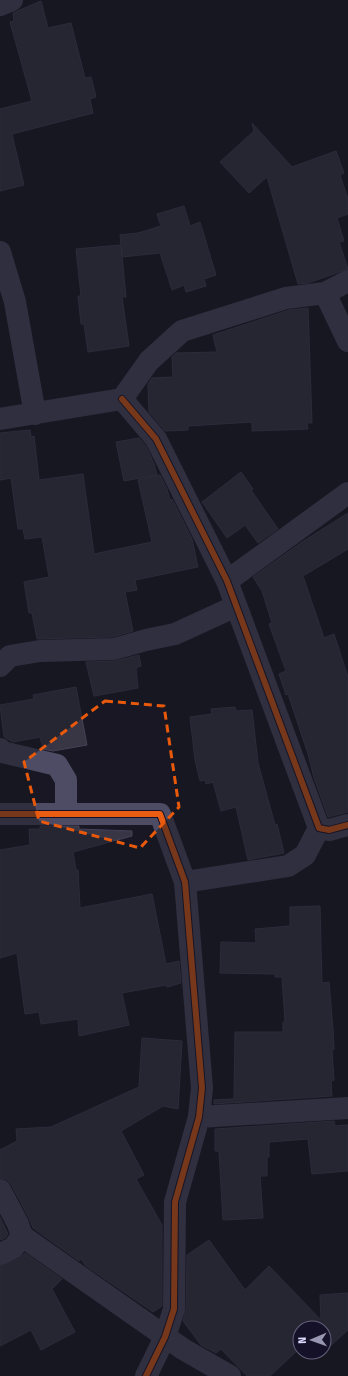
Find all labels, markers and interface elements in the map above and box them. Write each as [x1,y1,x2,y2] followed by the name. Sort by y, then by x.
[292,1320,332,1360] north arrow
[296,1337,309,1344] text: N

